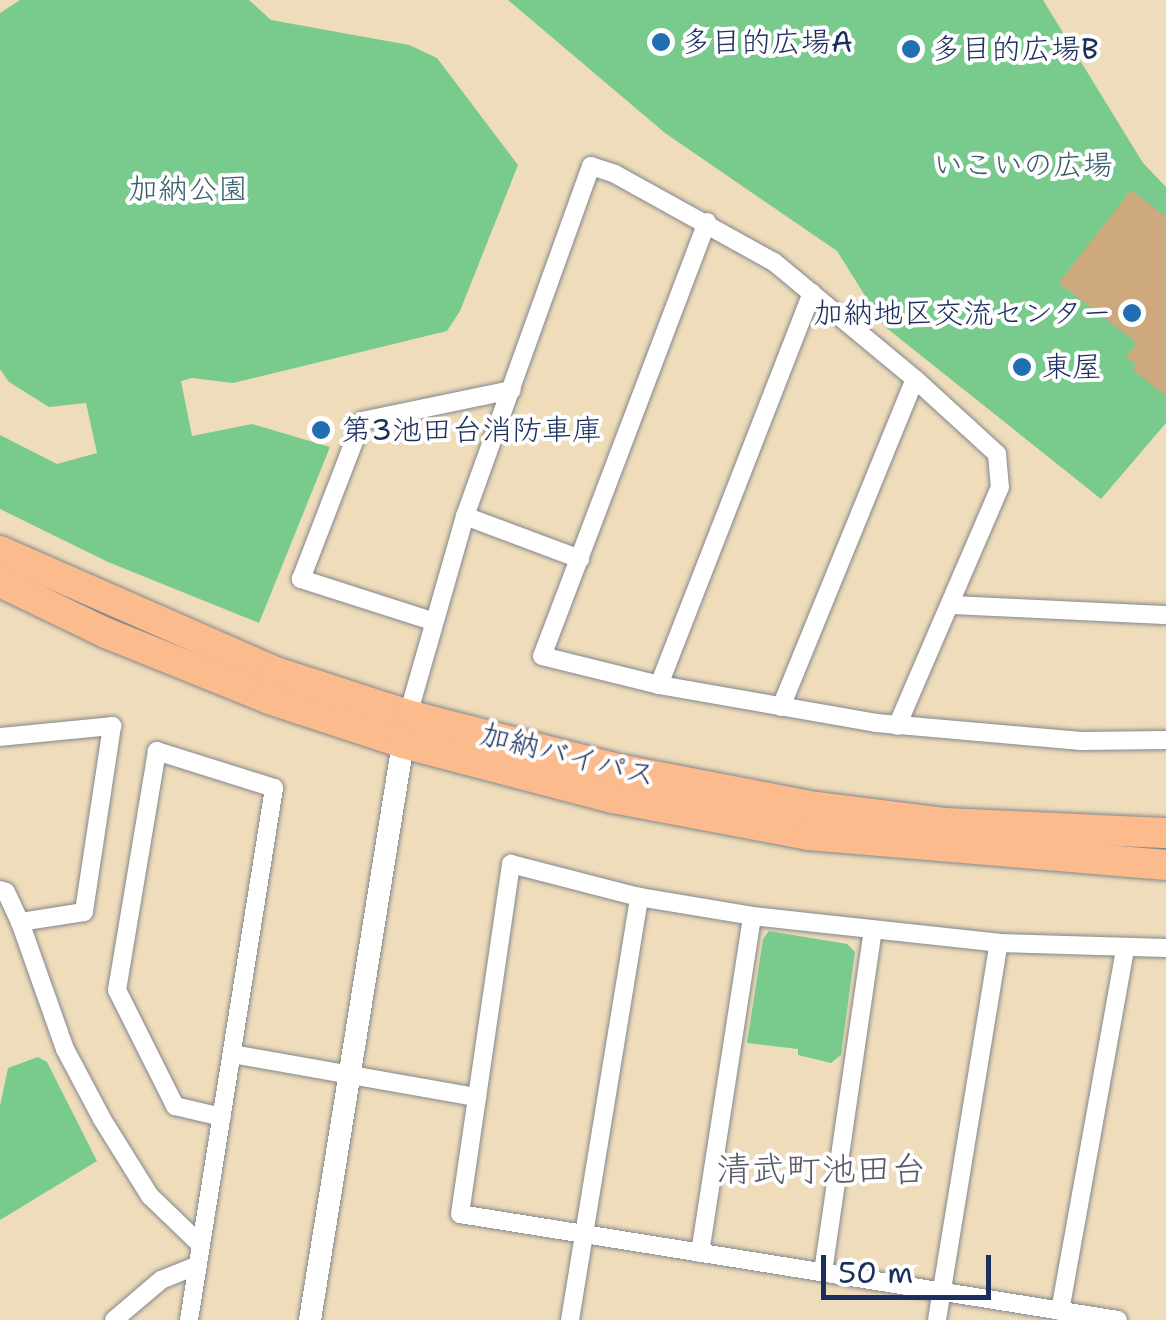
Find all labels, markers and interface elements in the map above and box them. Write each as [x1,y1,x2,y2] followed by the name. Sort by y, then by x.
[681,24,853,60] place label: 多目的広場A
[650,31,672,53] marker: 多目的広場A
[931,31,1099,67] place label: 多目的広場B
[900,38,922,60] marker: 多目的広場B
[933,147,1113,183] park label: いこいの広場
[128,171,248,207] park label: 加納公園
[812,295,1112,331] place label: 加納地区交流センター
[1121,302,1143,324] marker: 加納地区交流センター
[1042,349,1102,385] place label: 東屋
[1011,356,1033,378] marker: 東屋
[341,412,602,448] place label: 第3池田台消防車庫
[310,419,332,441] marker: 第3池田台消防車庫
[476,716,660,794] street label: 加納バイパス
[716,1148,926,1190] district label: 清武町池田台
[826,1235,996,1297] scale bar
[838,1252,913,1293] text: 50 m

